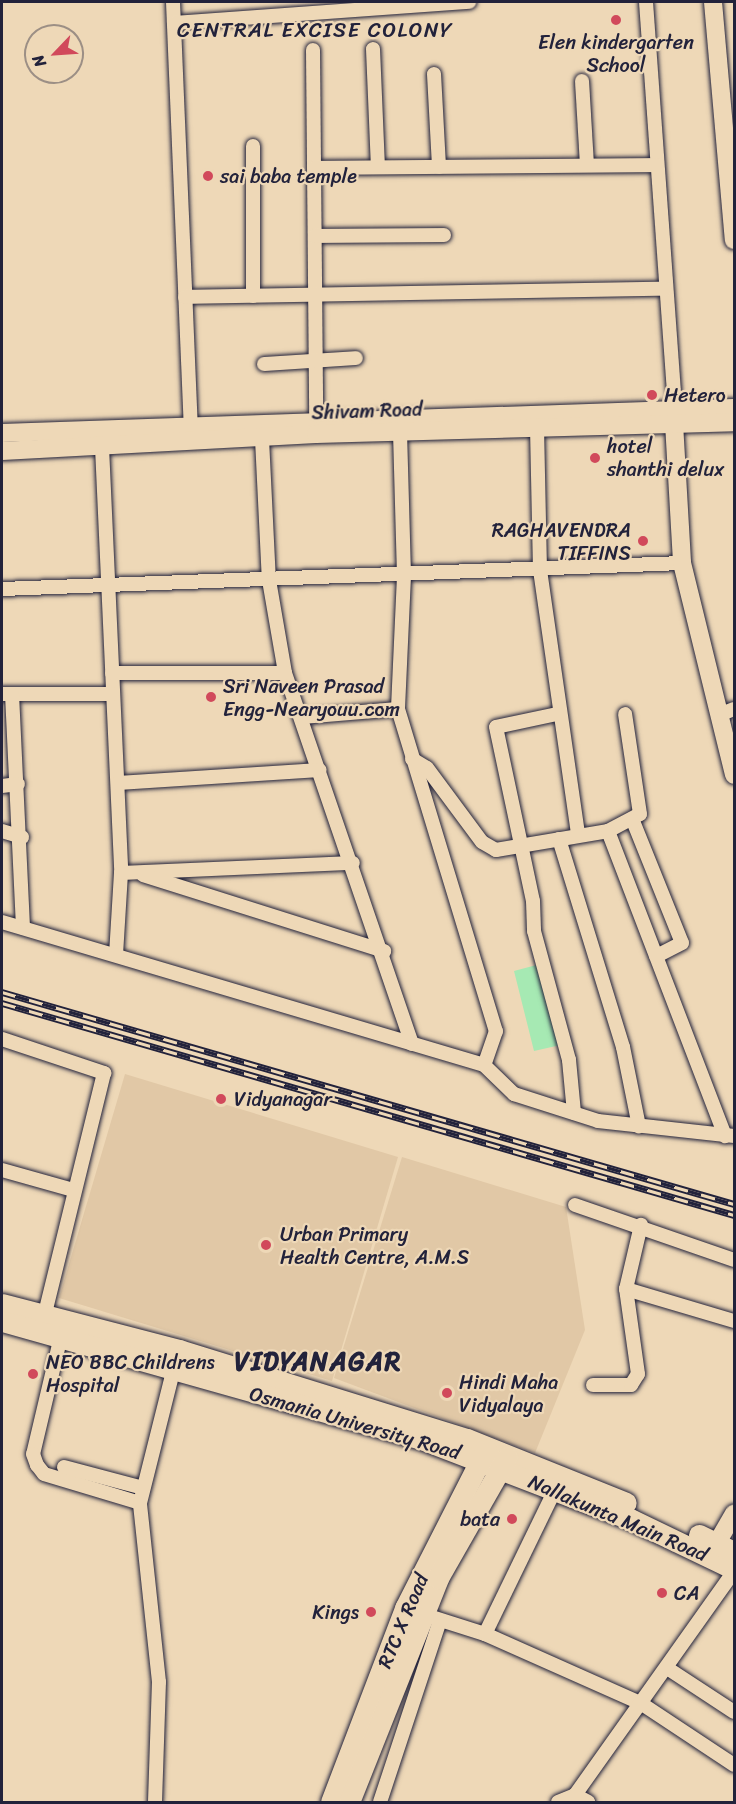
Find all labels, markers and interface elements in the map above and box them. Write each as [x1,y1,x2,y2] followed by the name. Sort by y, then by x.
[609,13,623,27] marker: Elen kindergarten School
[179,17,451,43] district label: CENTRAL EXCISE COLONY
[24,24,84,84] north arrow
[537,30,695,77] place label: Elen kindergarten School
[24,50,55,72] text: N
[220,164,358,188] place label: sai baba temple
[201,169,215,183] marker: sai baba temple
[664,383,726,407] place label: Hetero
[645,388,659,402] marker: Hetero
[311,397,423,425] street label: Shivam Road
[607,434,725,481] place label: hotel shanthi delux
[588,451,602,465] marker: hotel shanthi delux
[492,518,631,565] place label: RAGHAVENDRA TIFFINS
[636,534,650,548] marker: RAGHAVENDRA TIFFINS
[223,674,400,721] place label: Sri Naveen Prasad Engg-Nearyouu.com
[204,690,218,704] marker: Sri Naveen Prasad Engg-Nearyouu.com
[234,1087,332,1111] place label: Vidyanagar
[212,1090,230,1108] marker: Vidyanagar
[280,1222,470,1269] place label: Urban Primary Health Centre, A.M.S
[257,1236,275,1254] marker: Urban Primary Health Centre, A.M.S
[235,1346,401,1378] district label: VIDYANAGAR
[46,1350,214,1397] place label: NEO BBC Childrens Hospital
[24,1365,42,1383] marker: NEO BBC Childrens Hospital
[459,1370,558,1417] place label: Hindi Maha Vidyalaya
[247,1381,463,1465] street label: Osmania University Road
[440,1386,454,1400] marker: Hindi Maha Vidyalaya
[525,1469,711,1567] street label: Nallakunta Main Road
[460,1507,500,1531] place label: bata
[505,1512,519,1526] marker: bata
[372,1570,434,1672] street label: RTC X Road
[674,1581,700,1605] place label: CA
[655,1586,669,1600] marker: CA
[312,1600,359,1624] place label: Kings
[364,1605,378,1619] marker: Kings

